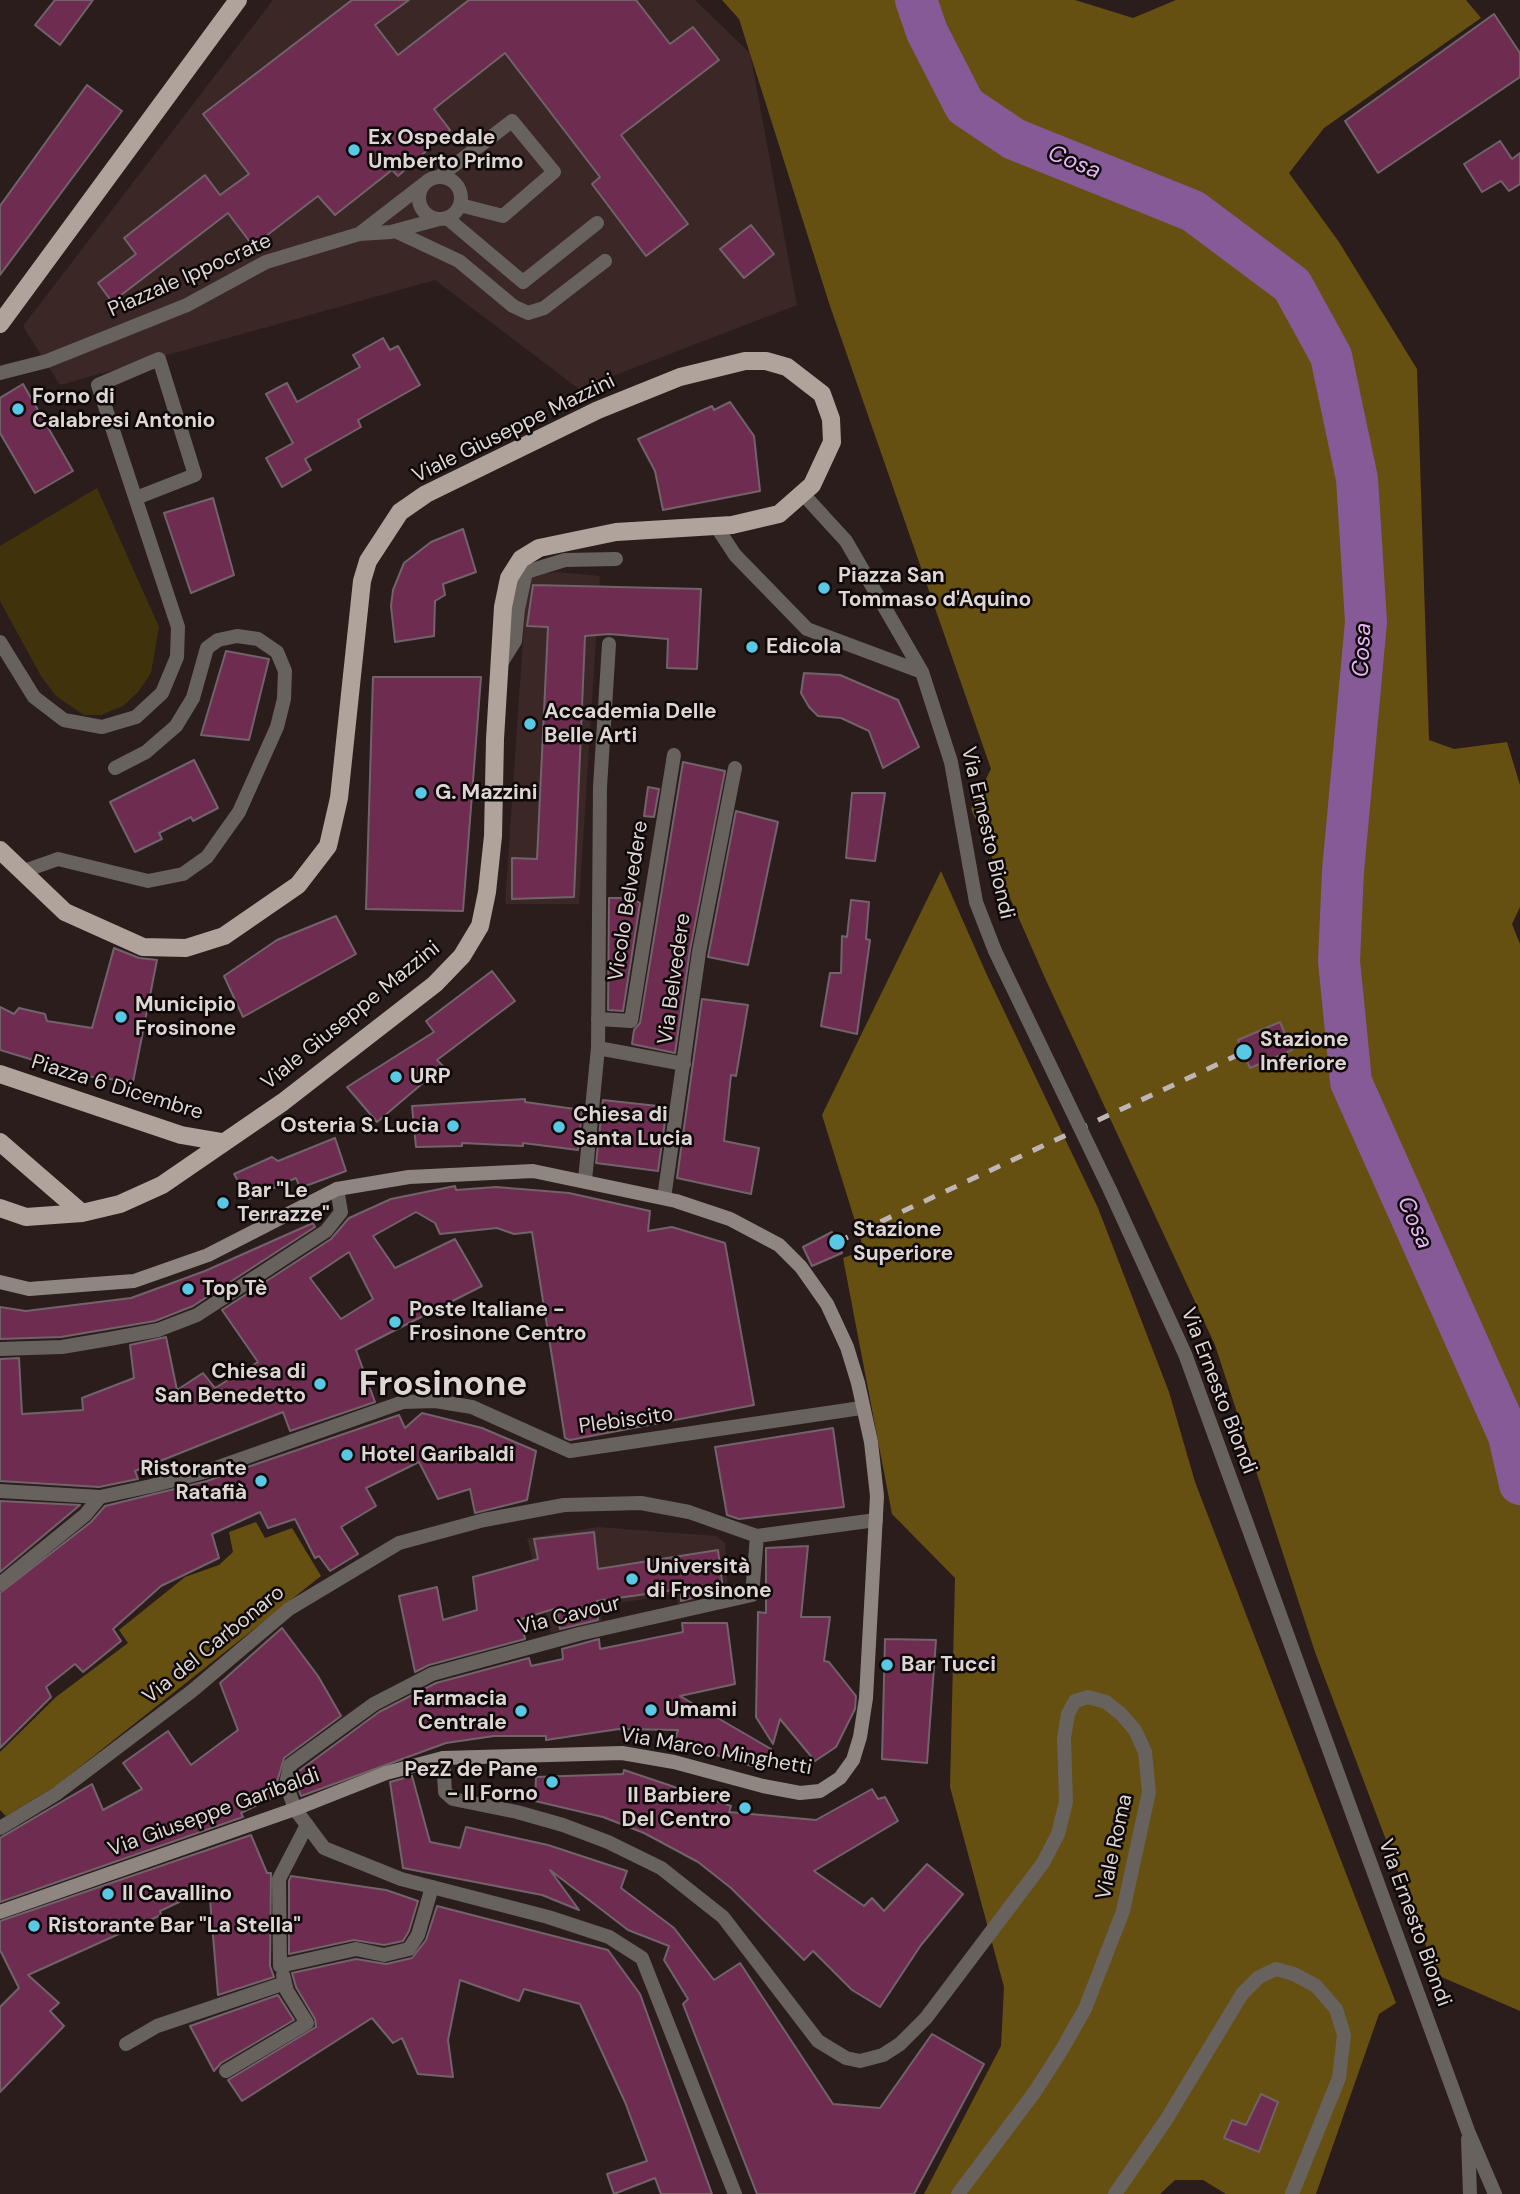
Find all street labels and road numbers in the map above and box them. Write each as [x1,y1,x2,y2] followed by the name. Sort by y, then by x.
[105,229,275,323] street label: Piazzale Ippocrate
[409,369,619,489] street label: Viale Giuseppe Mazzini
[955,744,1019,922] street label: Via Ernesto Biondi
[604,819,654,983] street label: Vicolo Belvedere
[653,912,697,1046] street label: Via Belvedere
[257,936,445,1096] street label: Viale Giuseppe Mazzini
[28,1050,206,1126] street label: Piazza 6 Dicembre
[1175,1304,1261,1478] street label: Via Ernesto Biondi
[577,1402,675,1440] street label: Plebiscito
[138,1580,290,1710] street label: Via del Carbonaro
[515,1591,623,1641] street label: Via Cavour
[618,1723,814,1781] street label: Via Marco Minghetti
[105,1763,323,1863] street label: Via Giuseppe Garibaldi
[1092,1792,1138,1902] street label: Viale Roma
[1372,1836,1456,2010] street label: Via Ernesto Biondi

